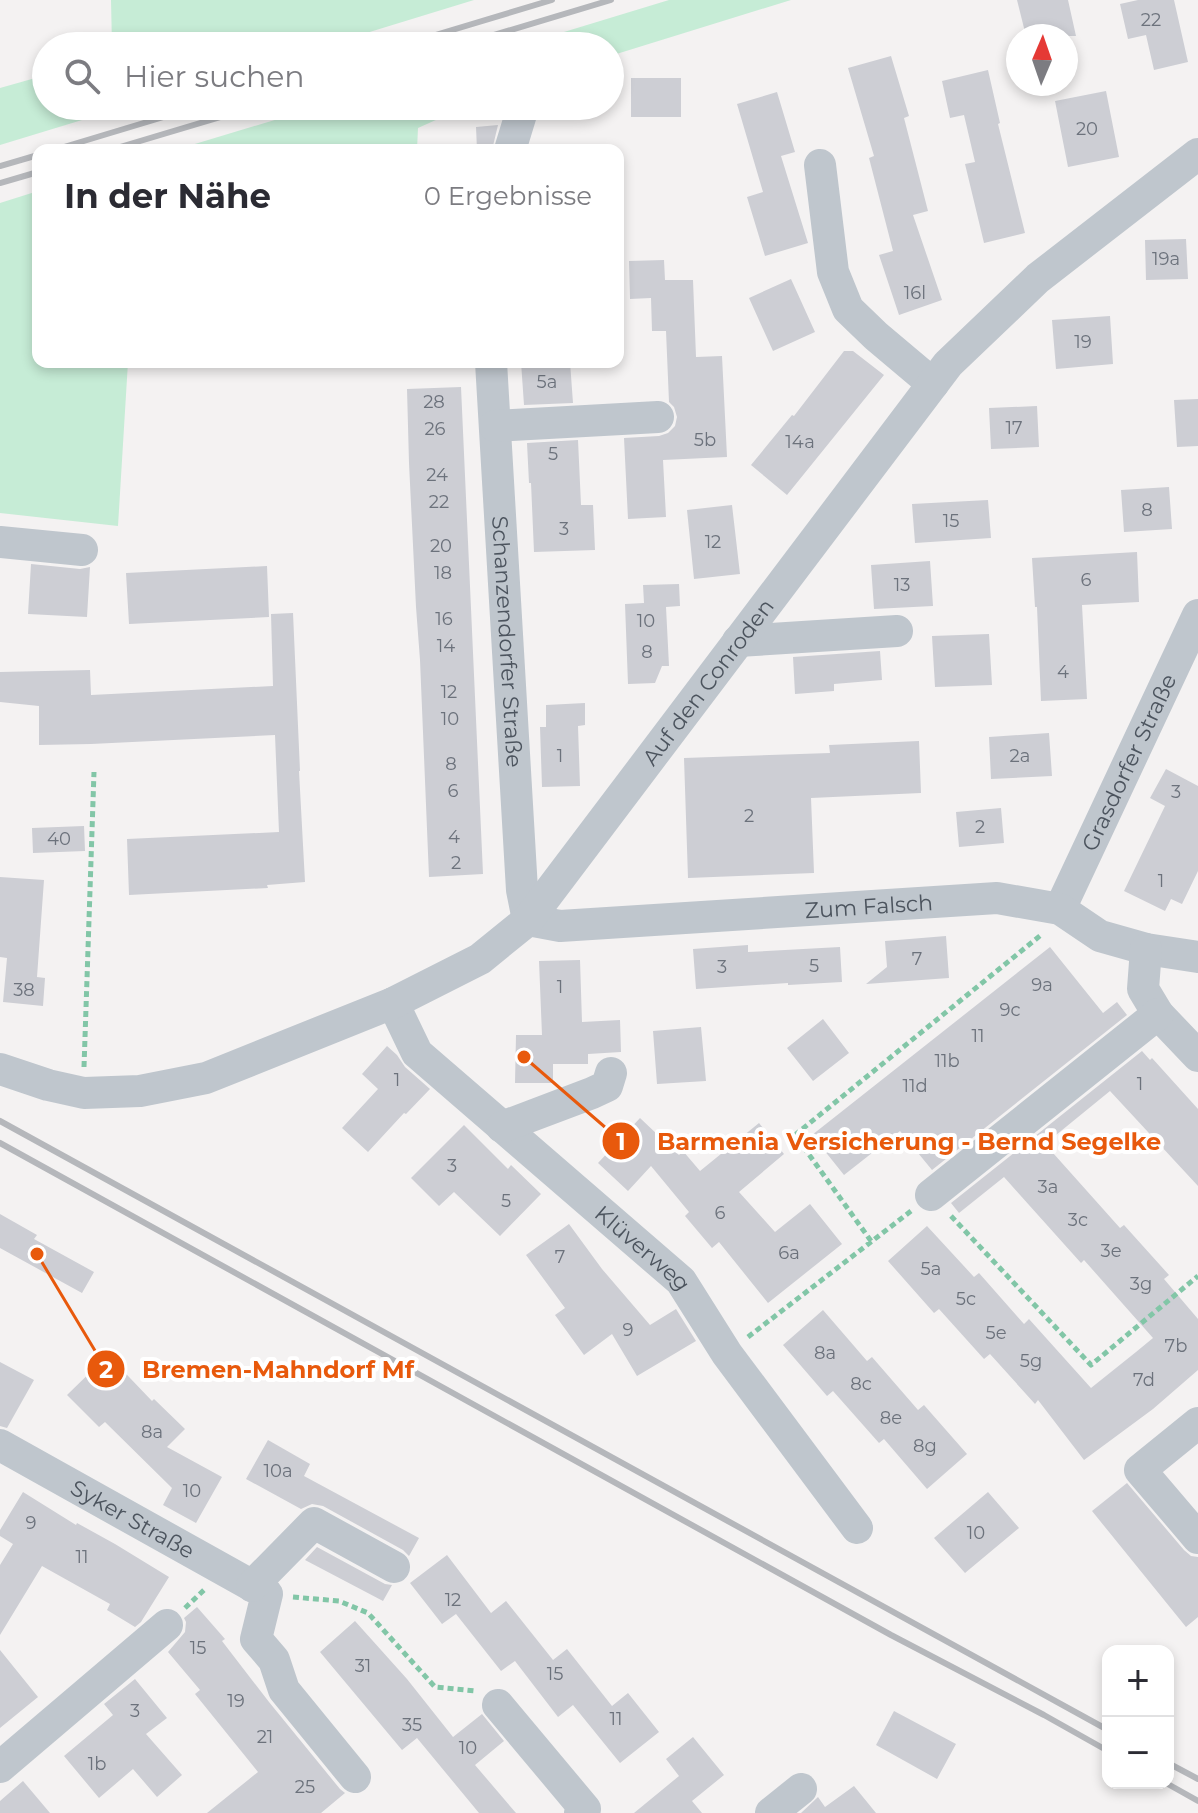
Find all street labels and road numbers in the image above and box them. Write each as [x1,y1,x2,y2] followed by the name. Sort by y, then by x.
[487,515,528,768] street label: Schanzendorfer Straße
[636,593,779,770] street label: Auf den Conroden
[1076,669,1182,855] street label: Grasdorfer Straße
[804,889,934,924] street label: Zum Falsch
[590,1199,697,1295] street label: Klüverweg
[66,1474,199,1564] street label: Syker Straße

